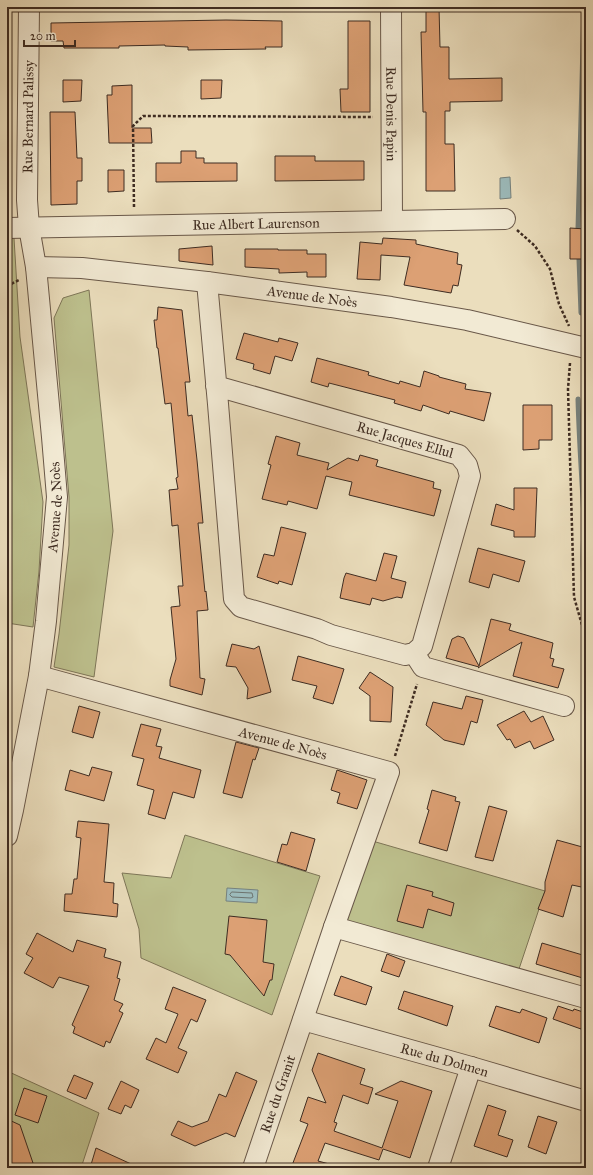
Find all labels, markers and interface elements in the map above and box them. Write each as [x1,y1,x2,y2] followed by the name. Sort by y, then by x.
[24,22,75,48] scale bar
[30,29,56,43] text: 20 m
[19,60,37,173] street label: Rue Bernard Palissy
[383,67,400,162] street label: Rue Denis Papin
[192,214,320,233] street label: Rue Albert Laurenson
[265,282,358,311] street label: Avenue de Noès
[354,418,456,463] street label: Rue Jacques Ellul
[44,461,66,554] street label: Avenue de Noès
[236,722,329,763] street label: Avenue de Noès
[399,1039,491,1080] street label: Rue du Dolmen
[257,1053,299,1135] street label: Rue du Granit

